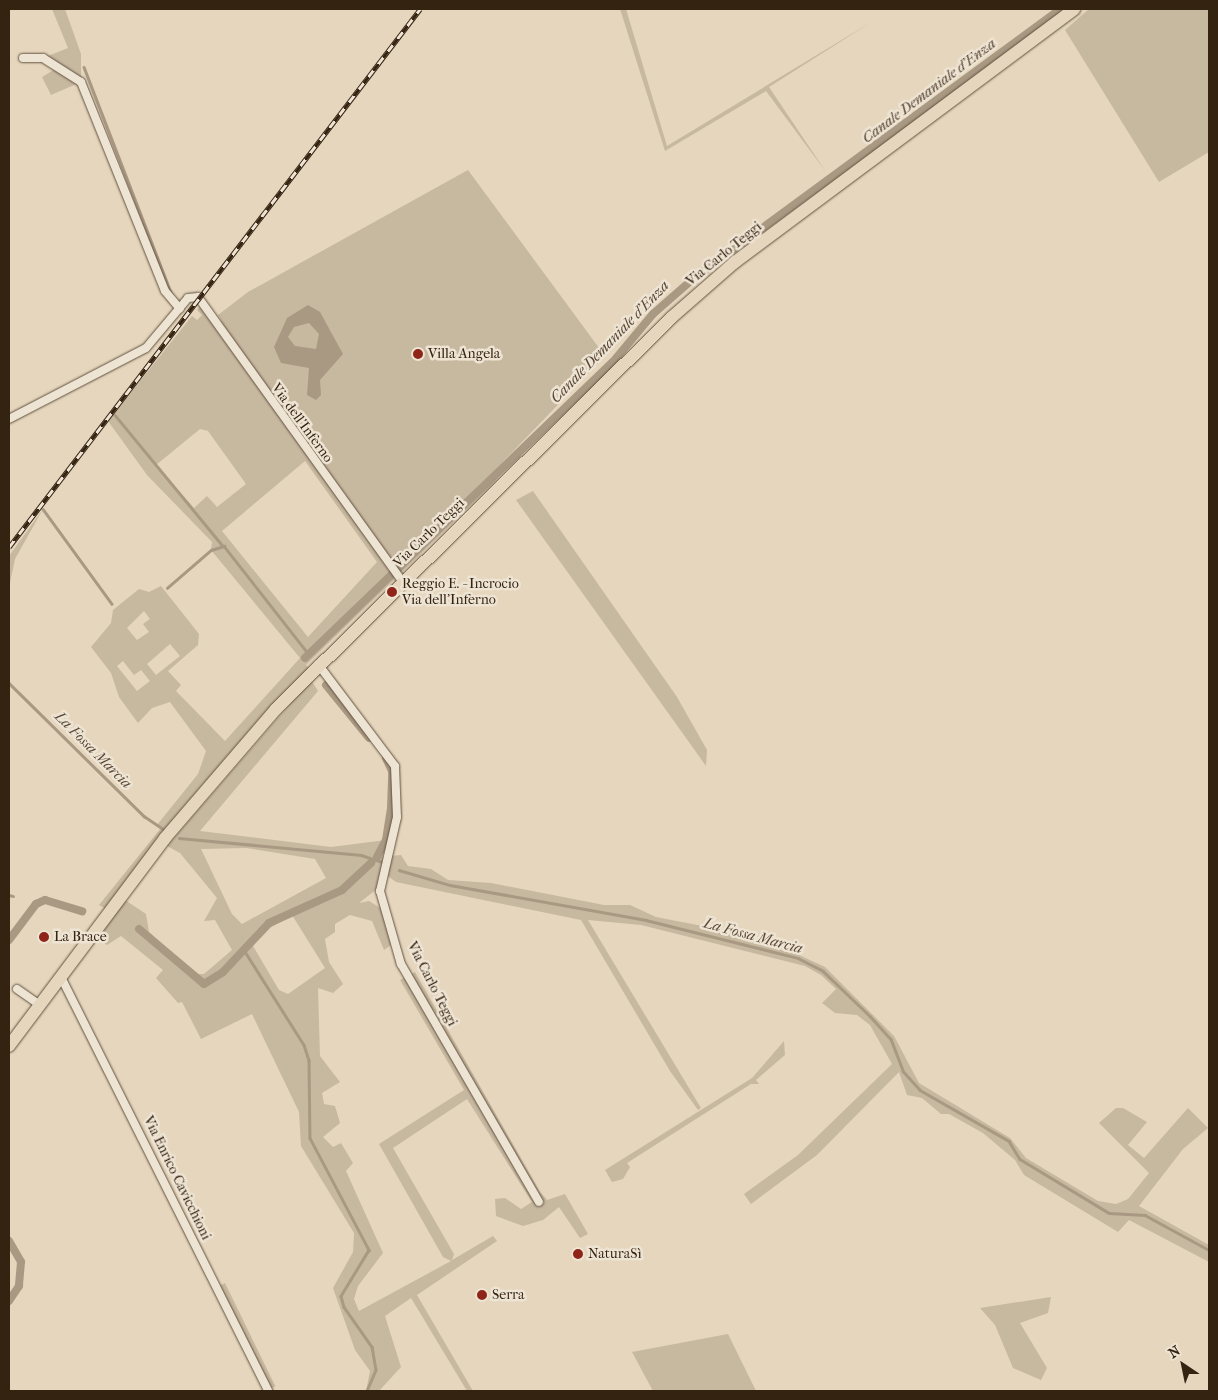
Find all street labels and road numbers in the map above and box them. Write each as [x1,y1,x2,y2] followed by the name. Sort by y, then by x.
[683,218,765,290] street label: Via Carlo Teggi
[268,380,336,466] street label: Via dell'Inferno
[390,495,468,571] street label: Via Carlo Teggi
[403,939,461,1029] street label: Via Carlo Teggi
[140,1113,214,1243] street label: Via Enrico Cavicchioni

